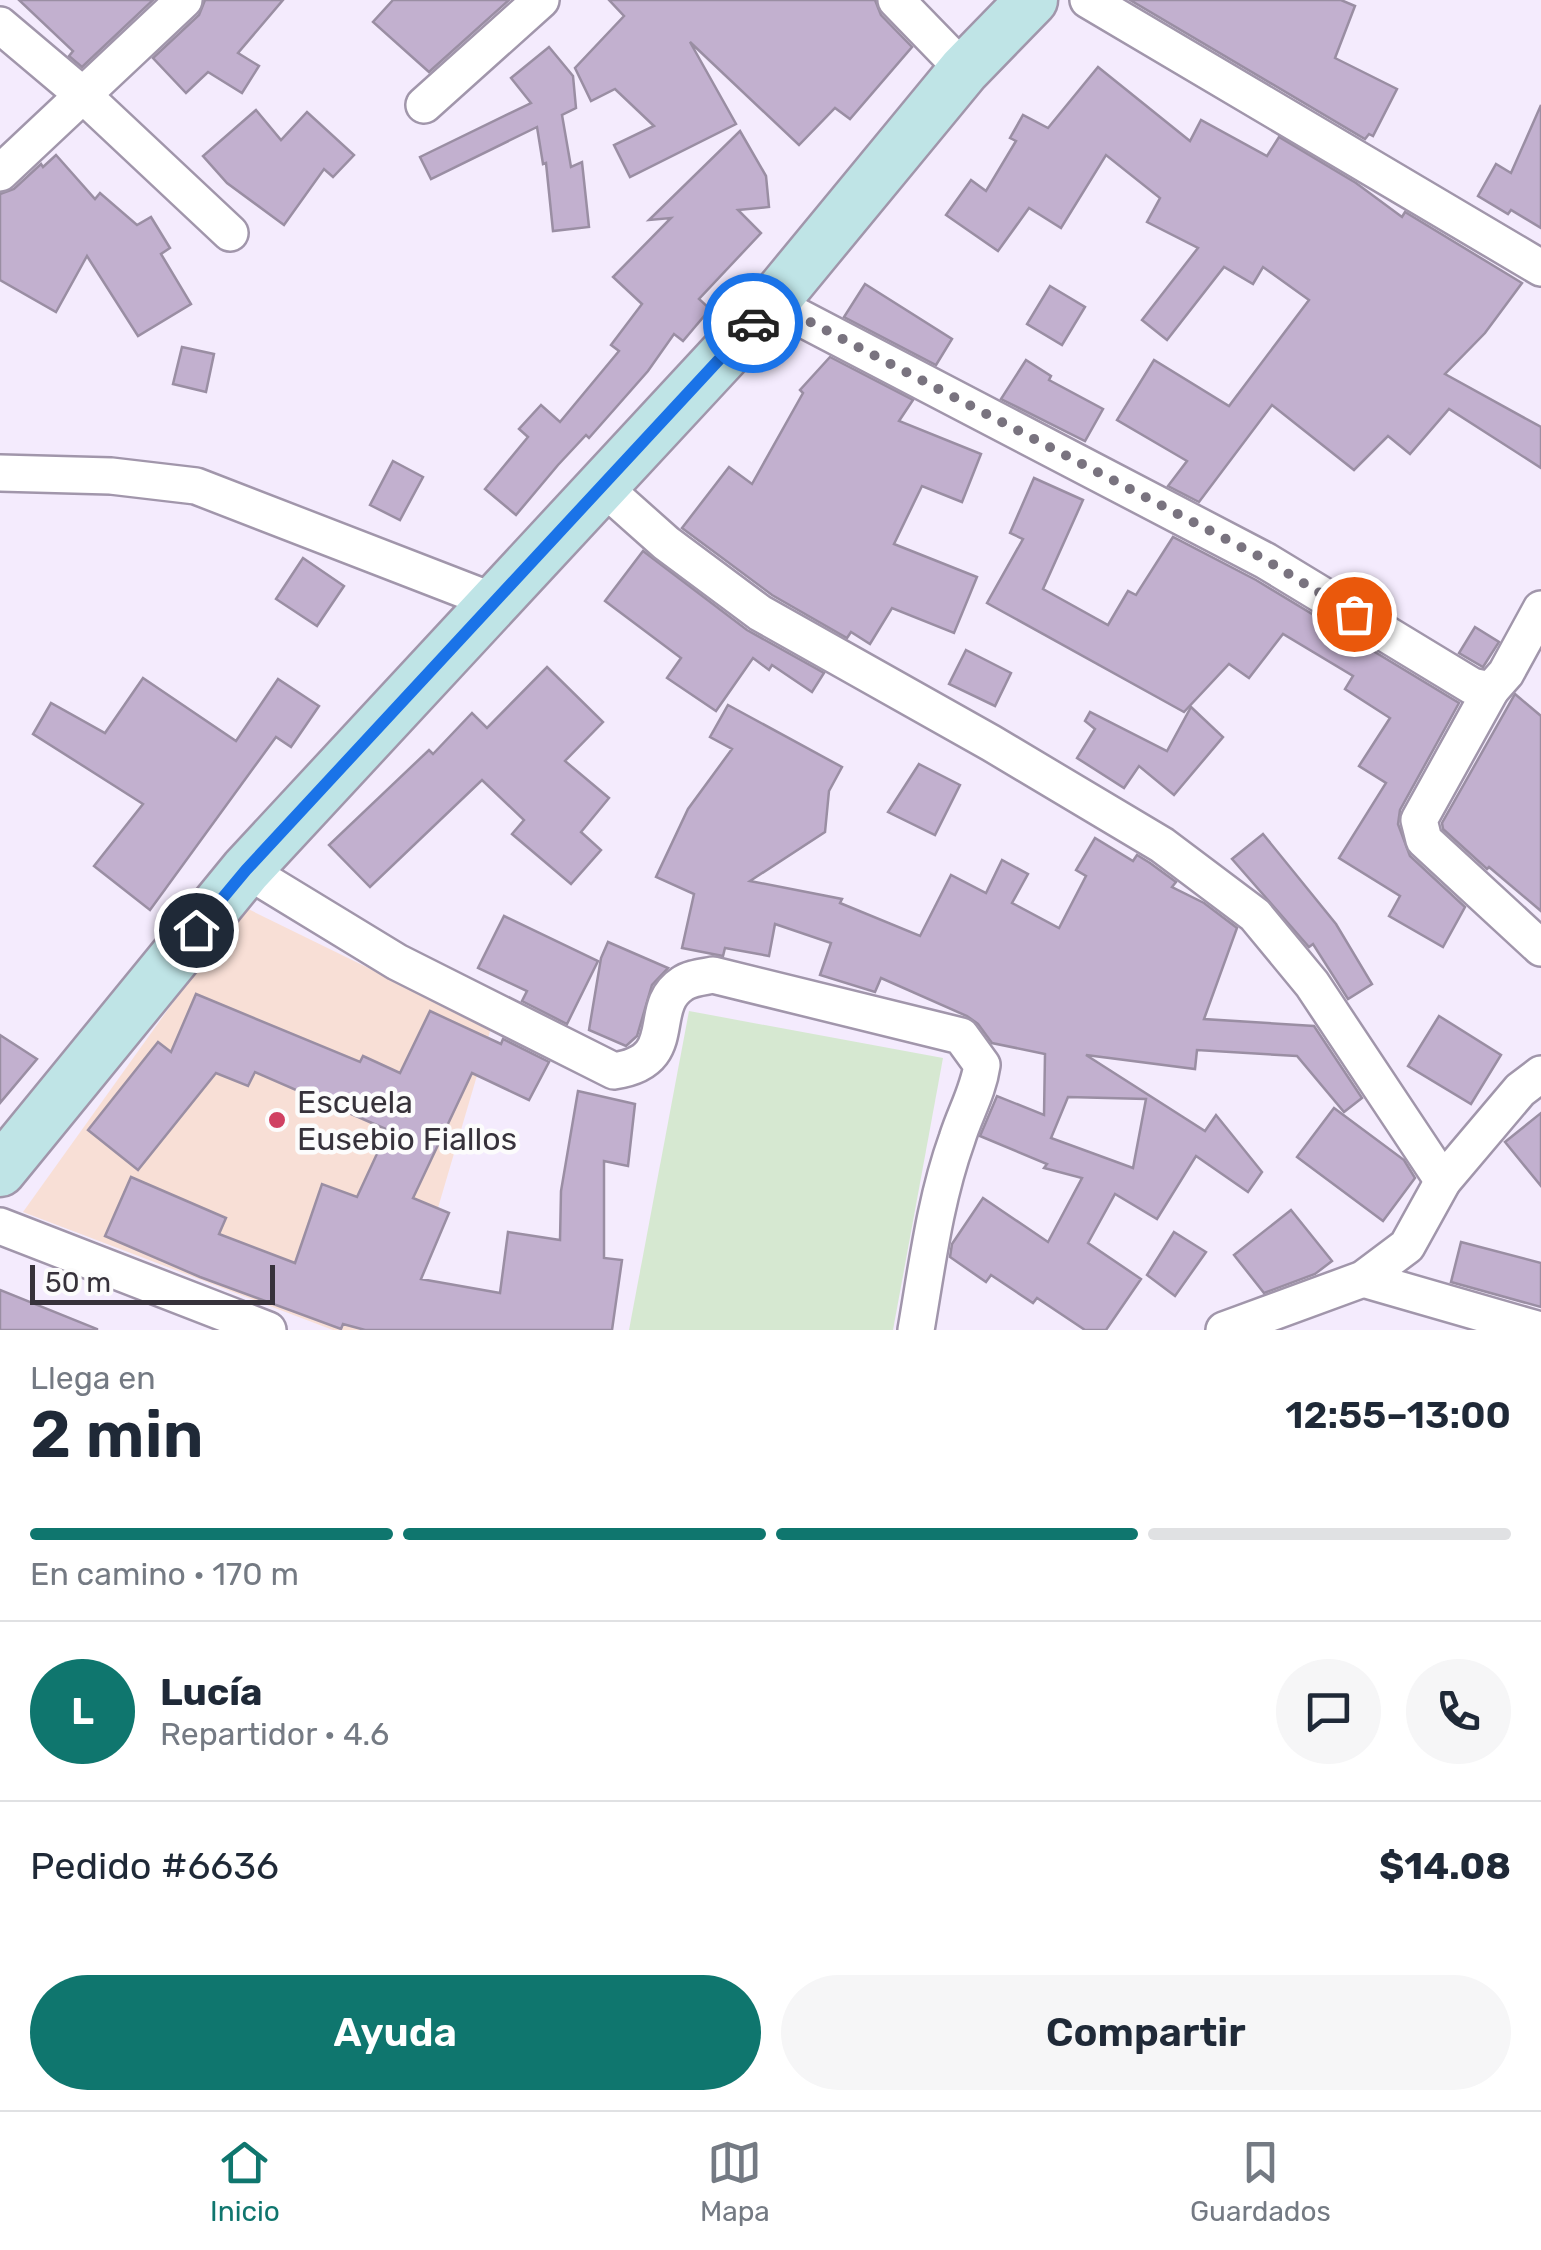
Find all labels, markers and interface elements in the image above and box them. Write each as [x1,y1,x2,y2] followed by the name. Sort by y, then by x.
[703,273,803,373] courier
[726,296,781,351] icon: car
[1312,572,1397,657] pin
[1327,587,1382,642] icon: bag
[154,888,239,973] pin
[169,903,224,958] icon: home
[297,1083,517,1158] place label: Escuela Eusebio Fiallos
[266,1109,288,1131] marker: Escuela Eusebio Fiallos
[30,1260,275,1304] scale bar
[45,1266,111,1299] text: 50 m
[30,1359,156,1397] text: Llega en
[1285,1392,1511,1438] text: 12:55–13:00
[30,1396,204,1473] text: 2 min
[30,1555,299,1593] text: En camino · 170 m
[1276,1659,1381,1764] button: chat
[1406,1659,1511,1764] button: phone
[160,1669,262,1715] text: Lucía
[71,1688,94,1734] text: L
[160,1715,389,1753] text: Repartidor · 4.6
[30,1843,279,1889] text: Pedido #6636
[1379,1843,1511,1889] text: $14.08
[30,1975,761,2090] button: Ayuda
[781,1975,1511,2090] button: Compartir
[210,2135,280,2228] tab: Inicio
[700,2135,770,2228] tab: Mapa
[1190,2135,1331,2228] tab: Guardados

